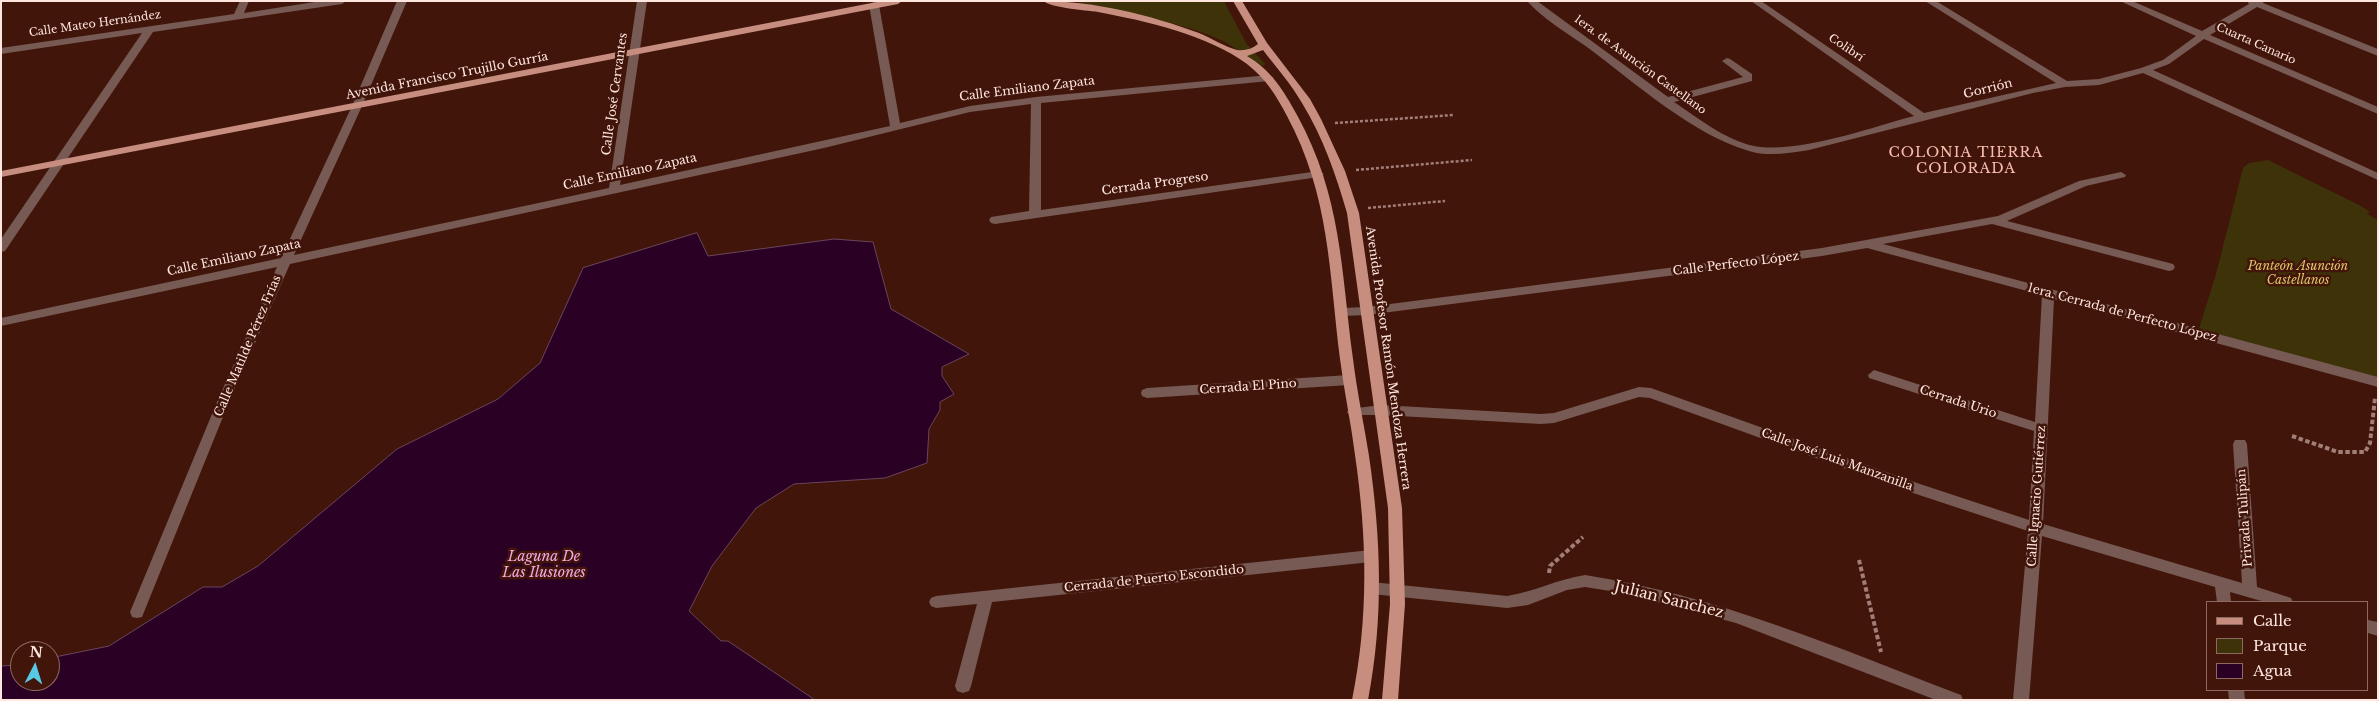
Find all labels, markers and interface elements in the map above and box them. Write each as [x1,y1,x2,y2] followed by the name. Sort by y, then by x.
[28,8,162,40] street label: Calle Mateo Hernández
[1571,13,1709,117] street label: 1era. de Asunción Castellano
[2214,21,2298,67] street label: Cuarta Canario
[1826,31,1866,65] street label: Colibrí
[599,32,631,156] street label: Calle José Cervantes
[345,49,549,103] street label: Avenida Francisco Trujillo Gurría
[959,74,1095,104] street label: Calle Emiliano Zapata
[1962,76,2014,102] street label: Gorrión
[1887,145,2045,178] district label: COLONIA TIERRA COLORADA
[562,151,698,193] street label: Calle Emiliano Zapata
[1101,169,1209,199] street label: Cerrada Progreso
[1362,225,1414,491] street label: Avenida Profesor Ramón Mendoza Herrera
[166,237,302,279] street label: Calle Emiliano Zapata
[1672,249,1800,279] street label: Calle Perfecto López
[2248,260,2348,288] park label: Panteón Asunción Castellanos
[212,273,284,419] street label: Calle Matilde Pérez Frías
[2026,281,2218,345] street label: 1era. Cerrada de Perfecto López
[1199,376,1297,398] street label: Cerrada El Pino
[1918,383,1998,421] street label: Cerrada Urio
[2025,425,2049,567] street label: Calle Ignacio Gutiérrez
[1759,426,1915,494] street label: Calle José Luis Manzanilla
[2234,469,2256,567] street label: Privada Tulipán
[502,549,586,582] water label: Laguna De Las Ilusiones
[1063,562,1245,596] street label: Cerrada de Puerto Escondido
[1612,578,1726,622] street label: Julian Sanchez
[2206,601,2369,691] legend
[2253,611,2292,630] text: Calle
[2253,636,2307,655] text: Parque
[10,641,60,691] north arrow
[29,643,44,662] text: N
[2253,661,2292,680] text: Agua

